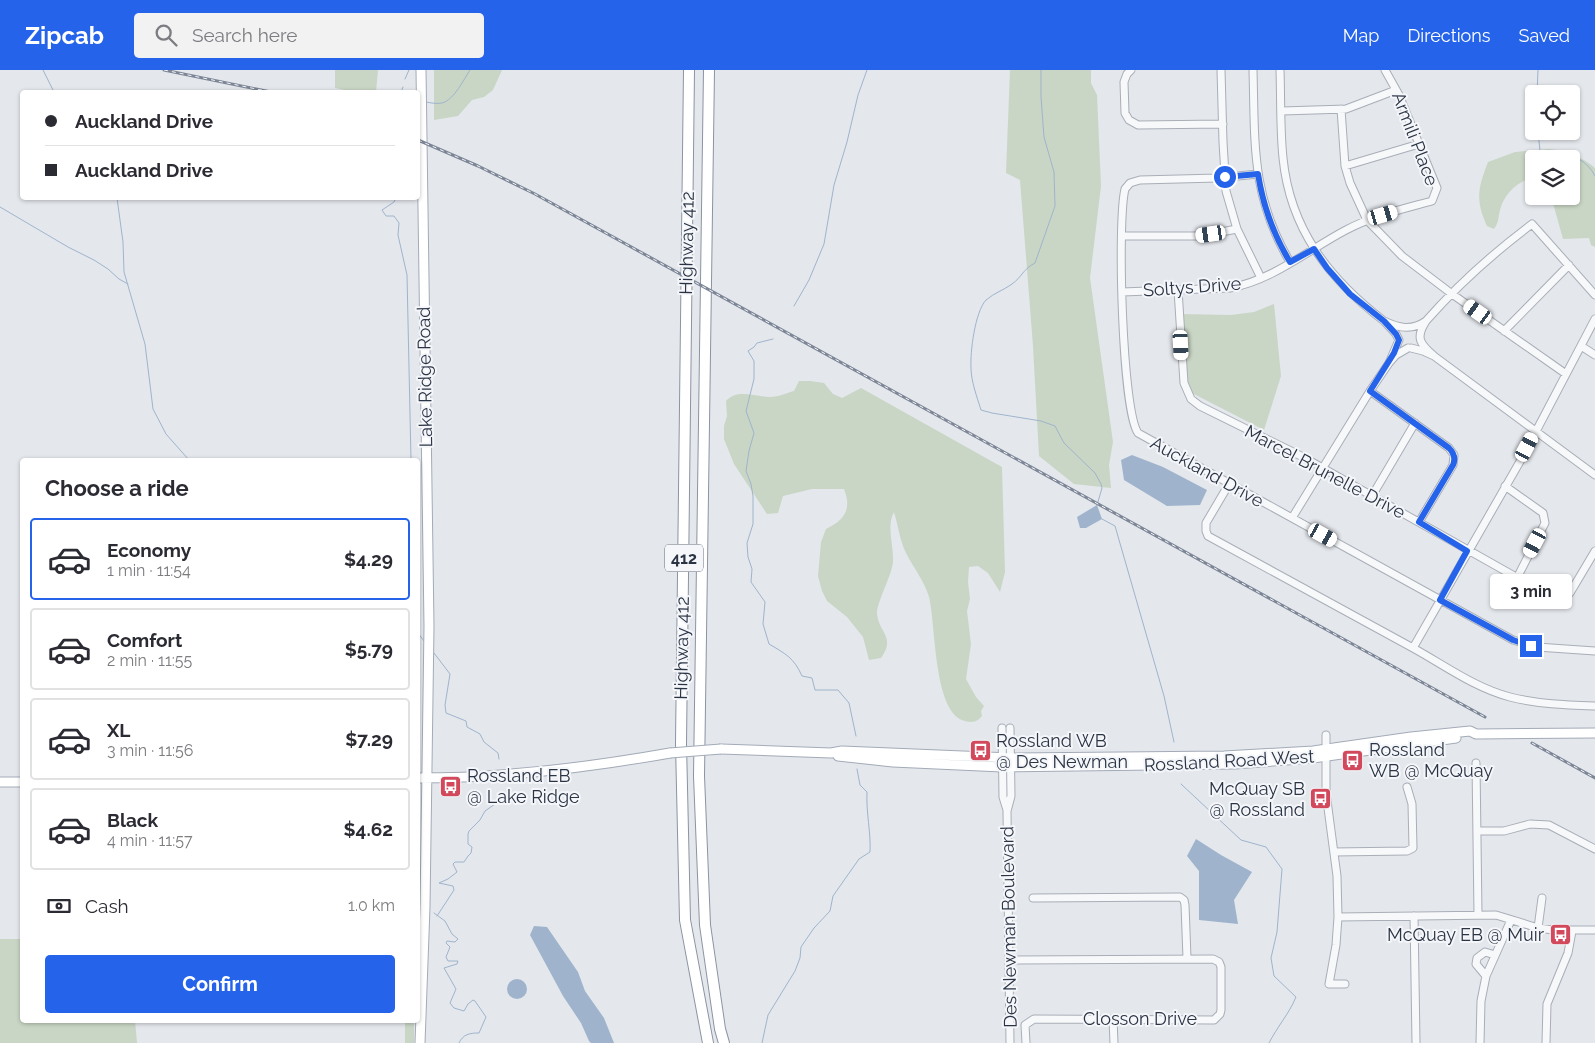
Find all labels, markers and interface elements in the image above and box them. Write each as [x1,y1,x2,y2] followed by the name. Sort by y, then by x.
[134,13,484,58] search box
[25,21,104,50] text: Zipcab
[152,21,180,49] icon: search
[192,24,297,46] text: Search here
[1343,25,1379,46] text: Map
[1407,25,1491,46] text: Directions
[1519,25,1570,46] text: Saved
[1525,85,1580,205] map controls
[1525,85,1580,140] button: locate
[1388,89,1443,189] street label: Armili Place
[75,110,213,132] text: Auckland Drive
[1525,150,1580,205] button: layers
[75,159,213,181] text: Auckland Drive
[1214,166,1236,188] route start
[675,191,698,295] street label: Highway 412
[1366,204,1399,226] car
[1195,224,1226,244] car
[1142,273,1242,300] street label: Soltys Drive
[1461,297,1494,327] car
[413,306,436,448] street label: Lake Ridge Road
[1172,330,1189,360] car
[1241,420,1409,523] street label: Marcel Brunelle Drive
[1513,430,1540,464] car
[1147,432,1268,512] street label: Auckland Drive
[45,475,189,501] text: Choose a ride
[1306,521,1339,549] car
[1521,526,1548,560] car
[47,537,92,582] icon: car
[107,539,191,561] text: Economy
[665,544,703,572] road number: 412
[344,548,393,570] text: $4.29
[107,561,191,580] text: 1 min · 11:54
[1490,574,1572,608] callout: 3 min
[1510,582,1552,601] text: 3 min
[670,596,693,700] street label: Highway 412
[47,627,92,672] icon: car
[107,629,182,651] text: Comfort
[1520,635,1542,657] route end
[345,638,393,660] text: $5.79
[107,651,192,670] text: 2 min · 11:55
[47,717,92,762] icon: car
[107,719,130,741] text: XL
[345,728,393,750] text: $7.29
[996,730,1128,772] place label: Rossland WB @ Des Newman
[968,739,992,763] bus stop icon: Rossland WB @ Des Newman
[1369,739,1493,781] place label: Rossland WB @ McQuay
[107,741,193,760] text: 3 min · 11:56
[1143,746,1315,775] street label: Rossland Road West
[1341,748,1365,772] bus stop icon: Rossland WB @ McQuay
[467,765,580,807] place label: Rossland EB @ Lake Ridge
[439,774,463,798] bus stop icon: Rossland EB @ Lake Ridge
[1209,778,1305,820] place label: McQuay SB @ Rossland
[1309,787,1333,811] bus stop icon: McQuay SB @ Rossland
[47,807,92,852] icon: car
[107,809,158,831] text: Black
[344,818,393,840] text: $4.62
[996,826,1021,1028] street label: Des Newman Boulevard
[107,831,192,850] text: 4 min · 11:57
[45,892,73,920] icon: cash
[85,895,129,917] text: Cash
[348,896,395,915] text: 1.0 km
[1548,923,1572,947] bus stop icon: McQuay EB @ Muir
[1387,924,1545,945] place label: McQuay EB @ Muir
[45,955,395,1013] button: Confirm
[1083,1008,1197,1029] street label: Closson Drive

